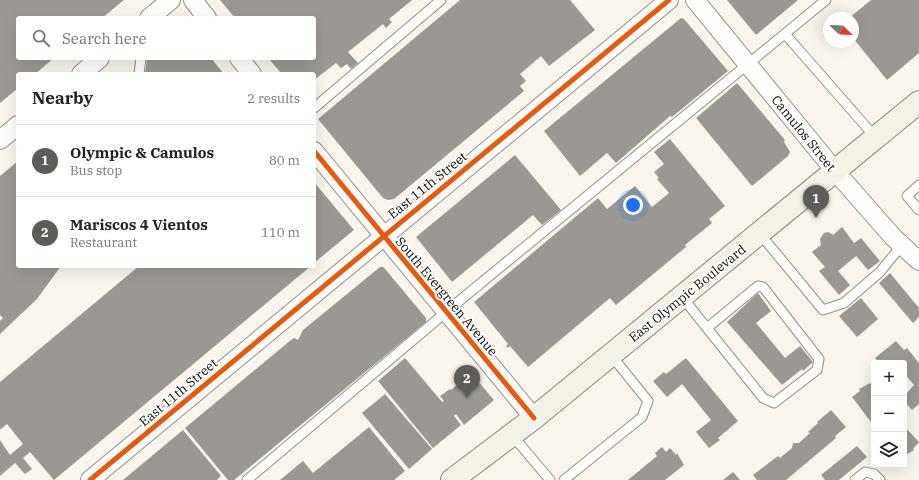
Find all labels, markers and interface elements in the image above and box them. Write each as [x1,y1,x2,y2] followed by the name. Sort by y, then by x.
[823,12,859,48] north arrow
[16,16,316,60] search box
[30,27,52,49] icon: search
[62,29,147,48] text: Search here
[32,87,93,109] text: Nearby
[247,90,300,107] text: 2 results
[768,92,840,175] street label: Camulos Street
[70,143,214,162] text: Olympic & Camulos
[384,148,471,223] street label: East 11th Street
[41,152,49,169] text: 1
[269,152,300,169] text: 80 m
[70,162,122,179] text: Bus stop
[803,185,829,218] pin: 1
[623,195,643,215] your location
[70,215,208,234] text: Mariscos 4 Vientos
[41,224,49,241] text: 2
[261,224,300,241] text: 110 m
[392,233,501,359] street label: South Evergreen Avenue
[70,234,137,251] text: Restaurant
[625,241,750,346] street label: East Olympic Boulevard
[136,354,221,430] street label: East 11th Street
[871,360,907,468] map controls
[871,360,907,396] button: +
[454,365,480,398] pin: 2
[871,396,907,432] button: −
[871,432,907,468] button: layers

